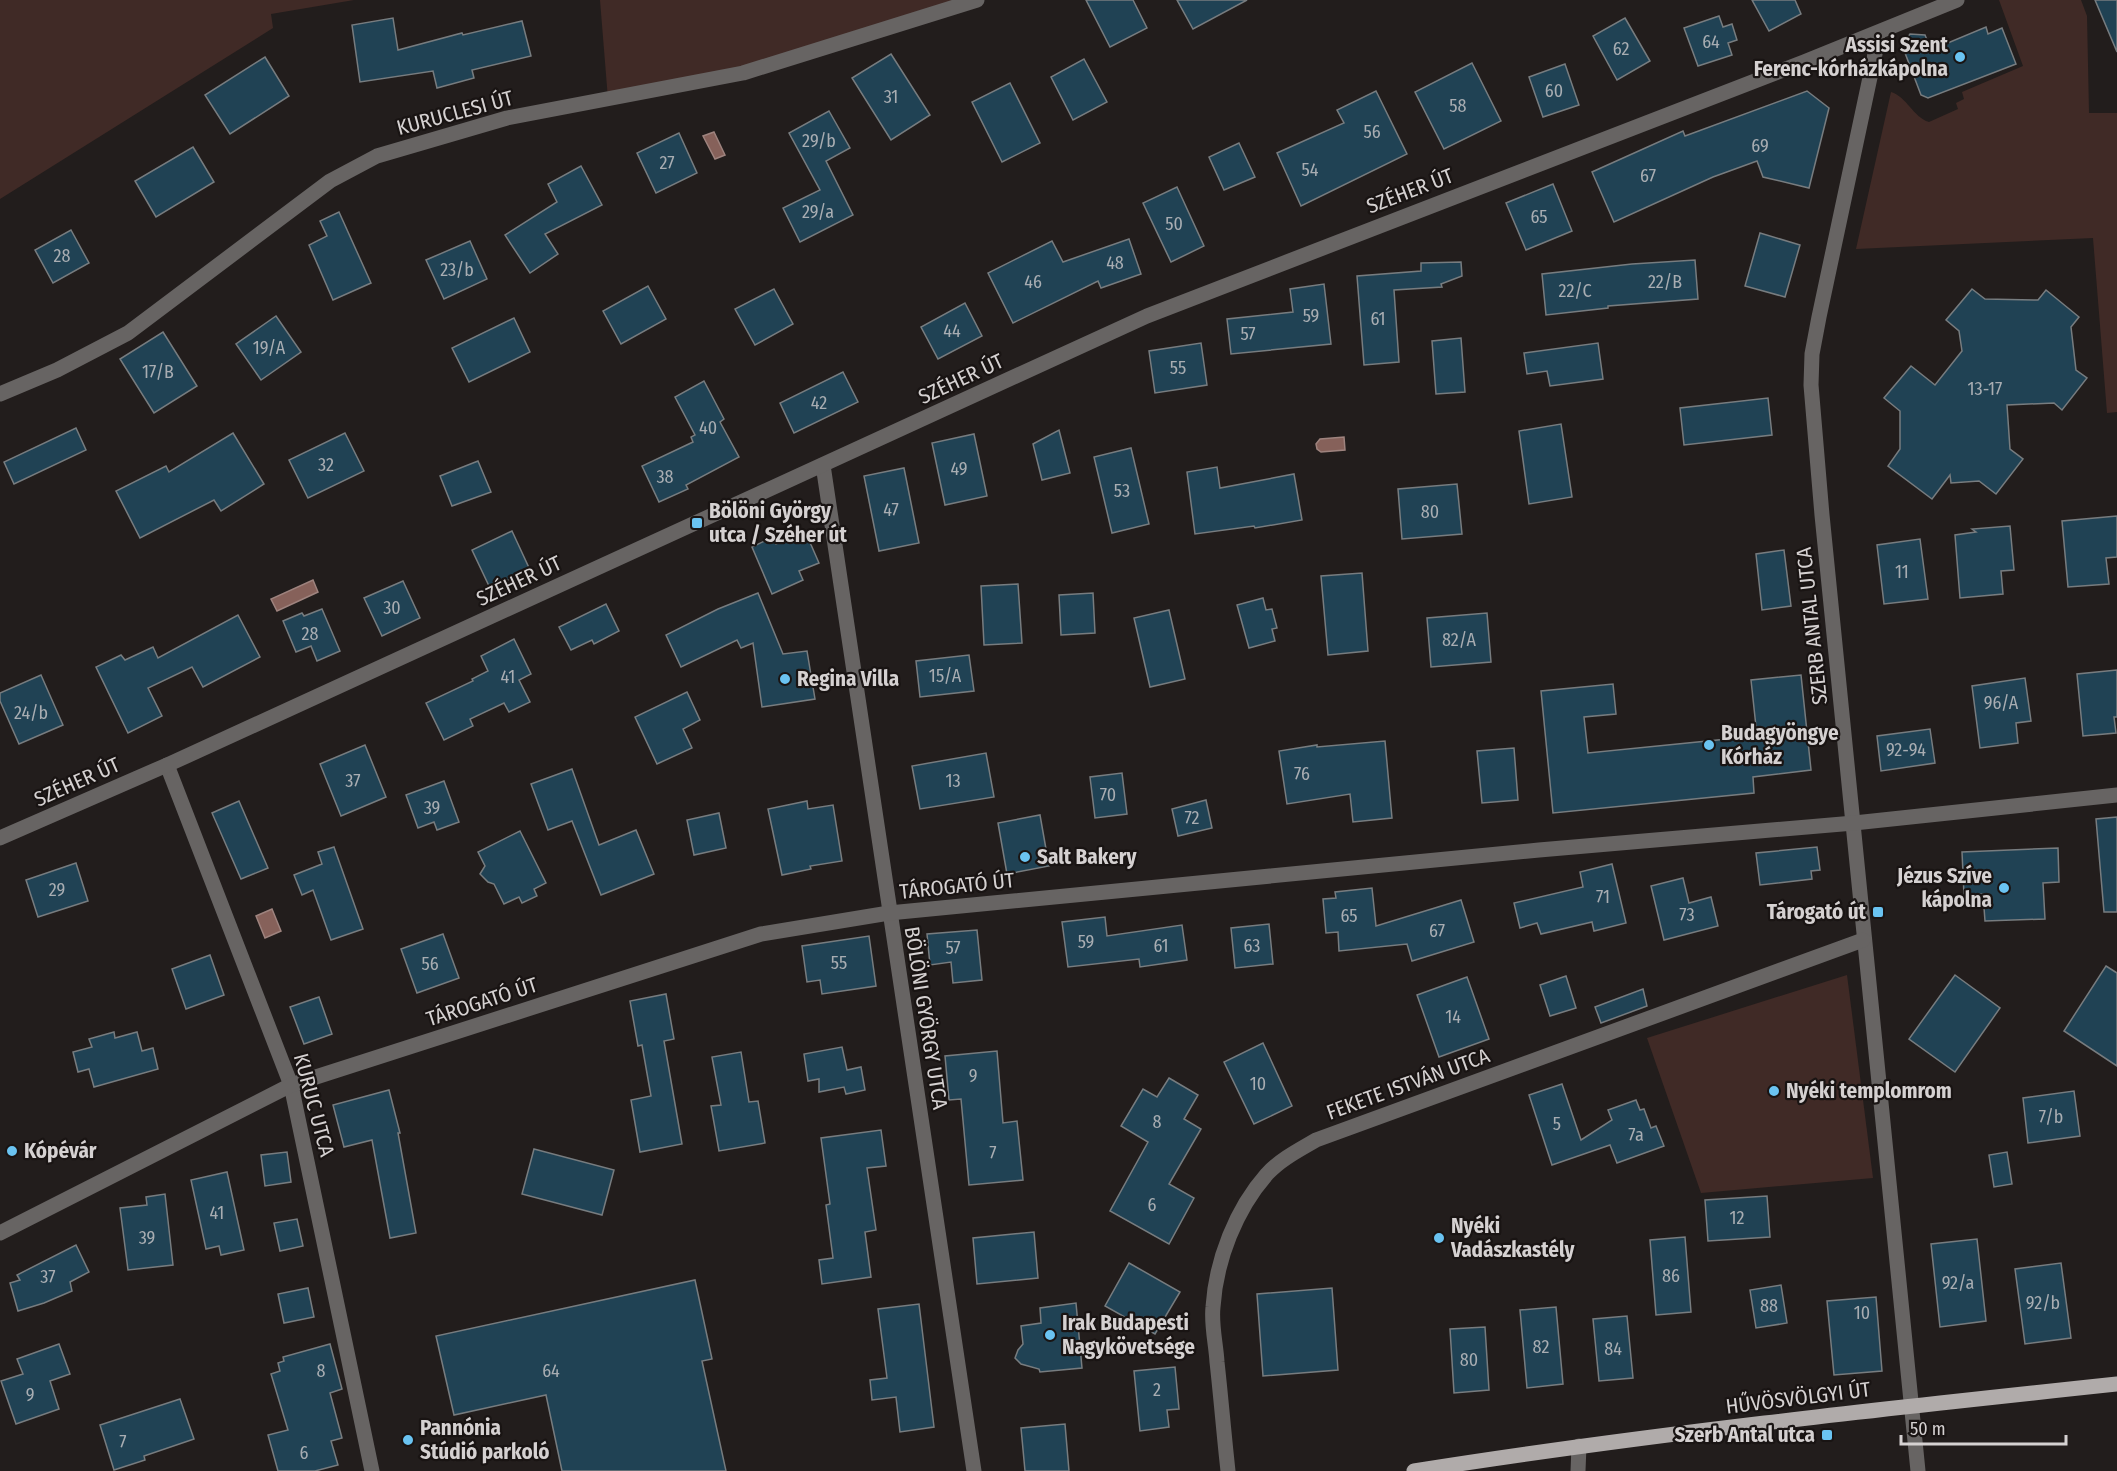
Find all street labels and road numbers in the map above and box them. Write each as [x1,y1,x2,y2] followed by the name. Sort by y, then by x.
[394,85,516,141] street label: KURUCLESI ÚT
[1363,162,1457,219] street label: SZÉHER ÚT
[914,348,1008,410] street label: SZÉHER ÚT
[1791,546,1833,706] street label: SZERB ANTAL UTCA
[472,550,566,612] street label: SZÉHER ÚT
[30,752,124,812] street label: SZÉHER ÚT
[898,867,1016,905] street label: TÁROGATÓ ÚT
[899,925,953,1111] street label: BÖLÖNI GYÖRGY UTCA
[423,972,541,1032] street label: TÁROGATÓ ÚT
[1323,1042,1493,1126] street label: FEKETE ISTVÁN UTCA
[288,1051,340,1159] street label: KURUC UTCA
[1724,1376,1872,1420] street label: HŰVÖSVÖLGYI ÚT

